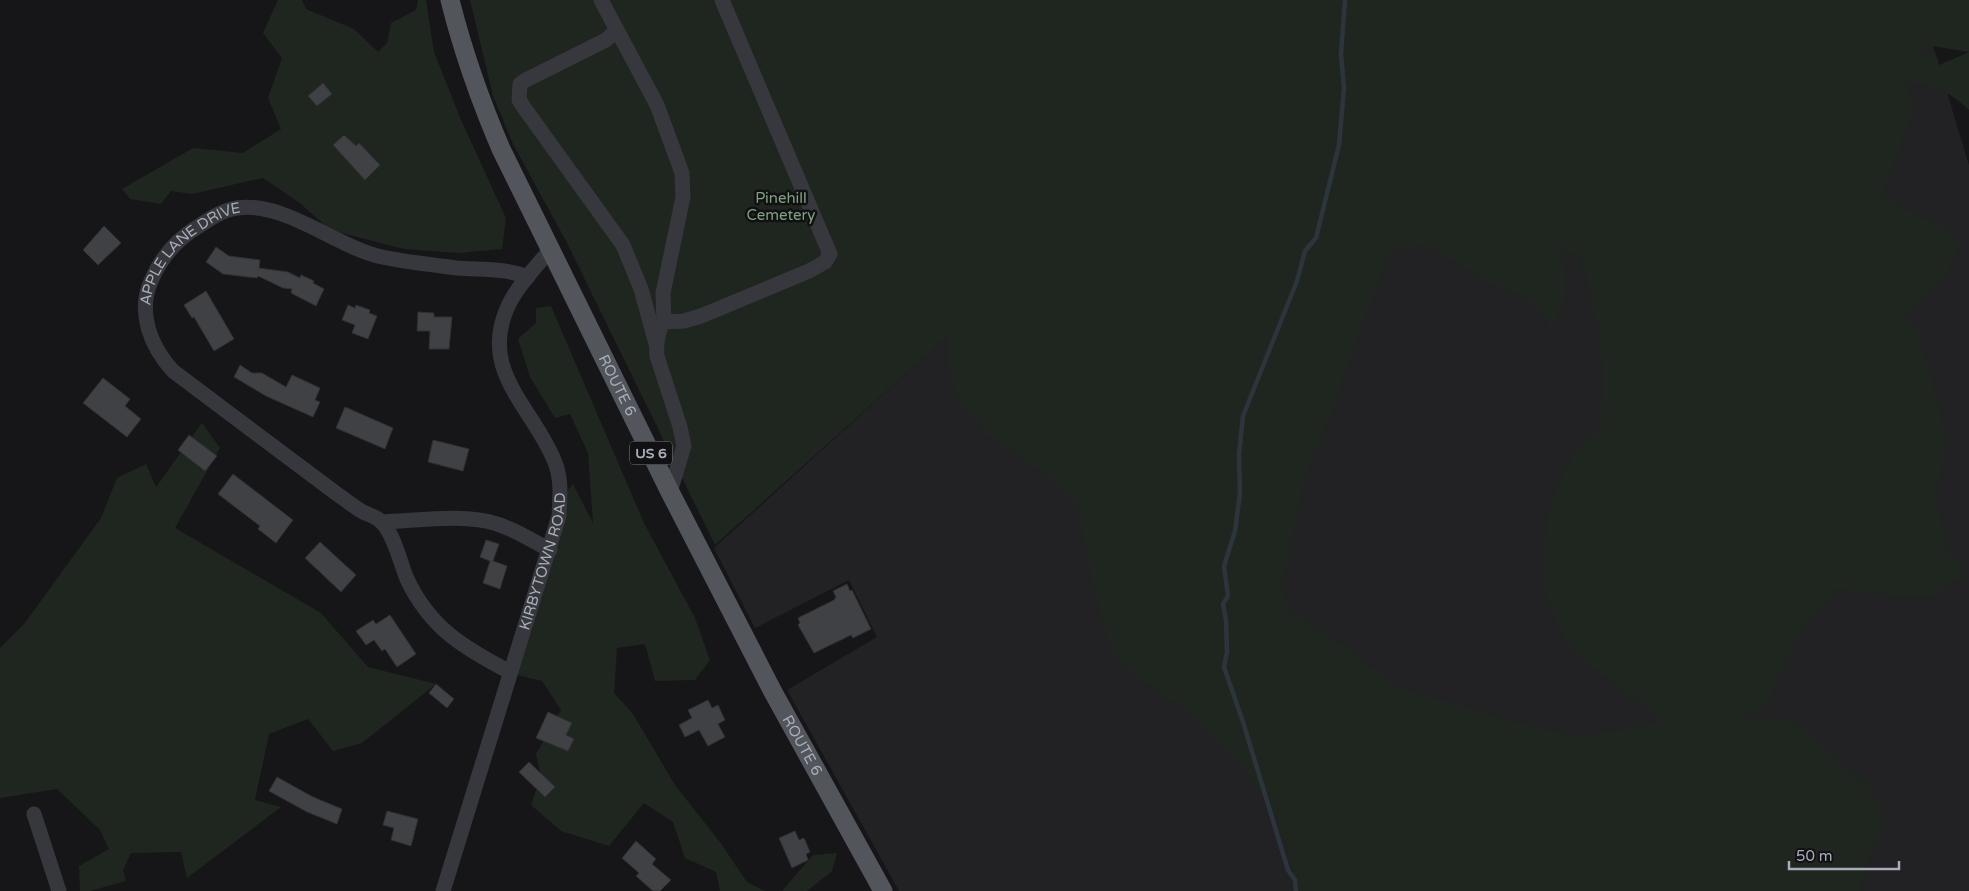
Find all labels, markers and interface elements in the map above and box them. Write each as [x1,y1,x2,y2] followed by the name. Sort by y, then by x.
[747,189,815,224] park label: Pinehill Cemetery
[136,199,242,306] street label: APPLE LANE DRIVE
[595,352,640,419] street label: ROUTE 6
[630,442,672,464] road number: US 6
[515,492,569,632] street label: KIRBYTOWN ROAD
[779,712,826,779] street label: ROUTE 6
[1789,838,1899,870] scale bar
[1796,847,1833,865] text: 50 m

